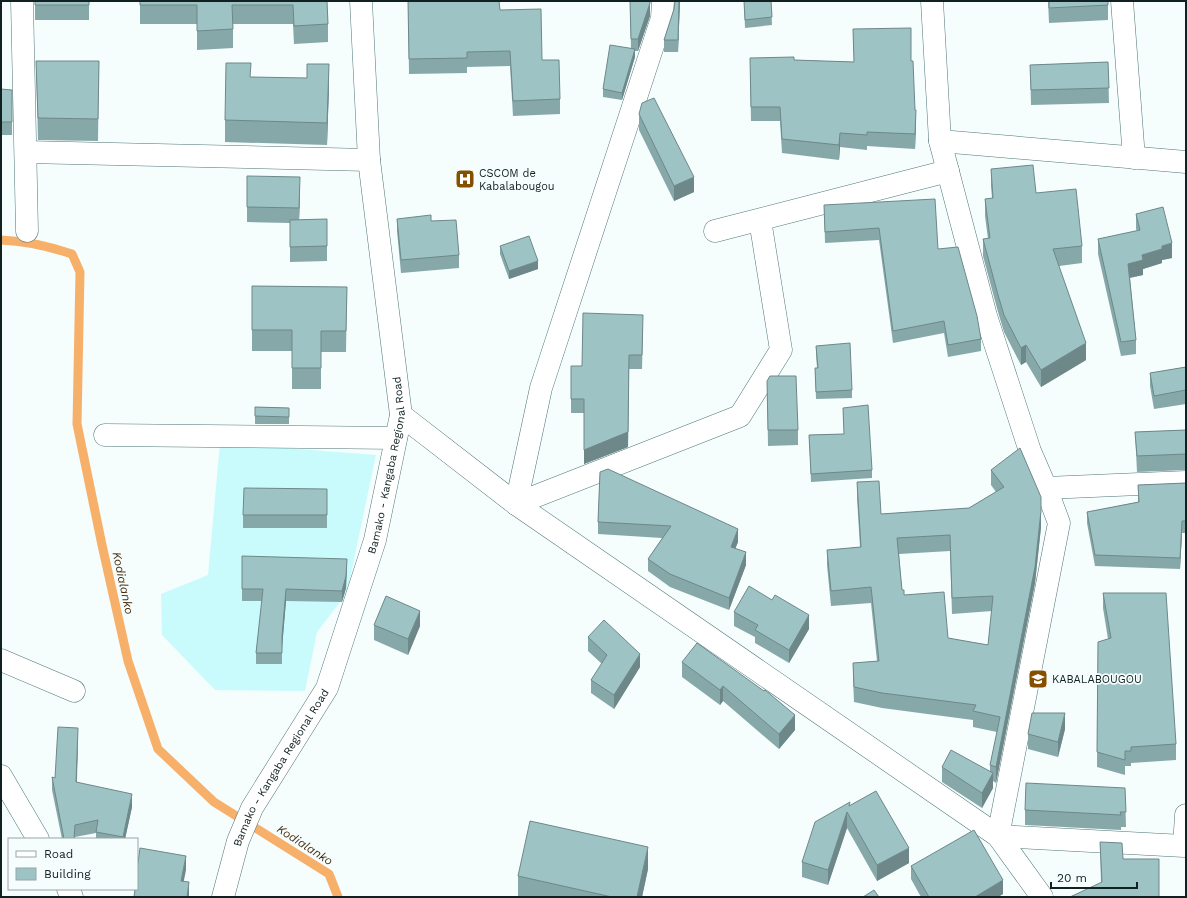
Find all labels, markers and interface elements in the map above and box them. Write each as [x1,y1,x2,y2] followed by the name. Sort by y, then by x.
[479,167,555,193] place label: CSCOM de Kabalabougou
[454,168,476,190] hospital icon: CSCOM de Kabalabougou
[365,376,408,556] street label: Bamako - Kangaba Regional Road
[110,550,136,616] water label: Kodialanko
[1027,668,1049,690] school or university icon: KABALABOUGOU
[1052,673,1142,686] place label: KABALABOUGOU
[231,687,332,848] street label: Bamako - Kangaba Regional Road
[274,822,336,868] water label: Kodialanko
[8,838,138,890] legend
[44,847,73,861] text: Road
[1051,864,1137,890] scale bar
[44,867,91,881] text: Building
[1057,871,1087,885] text: 20 m

